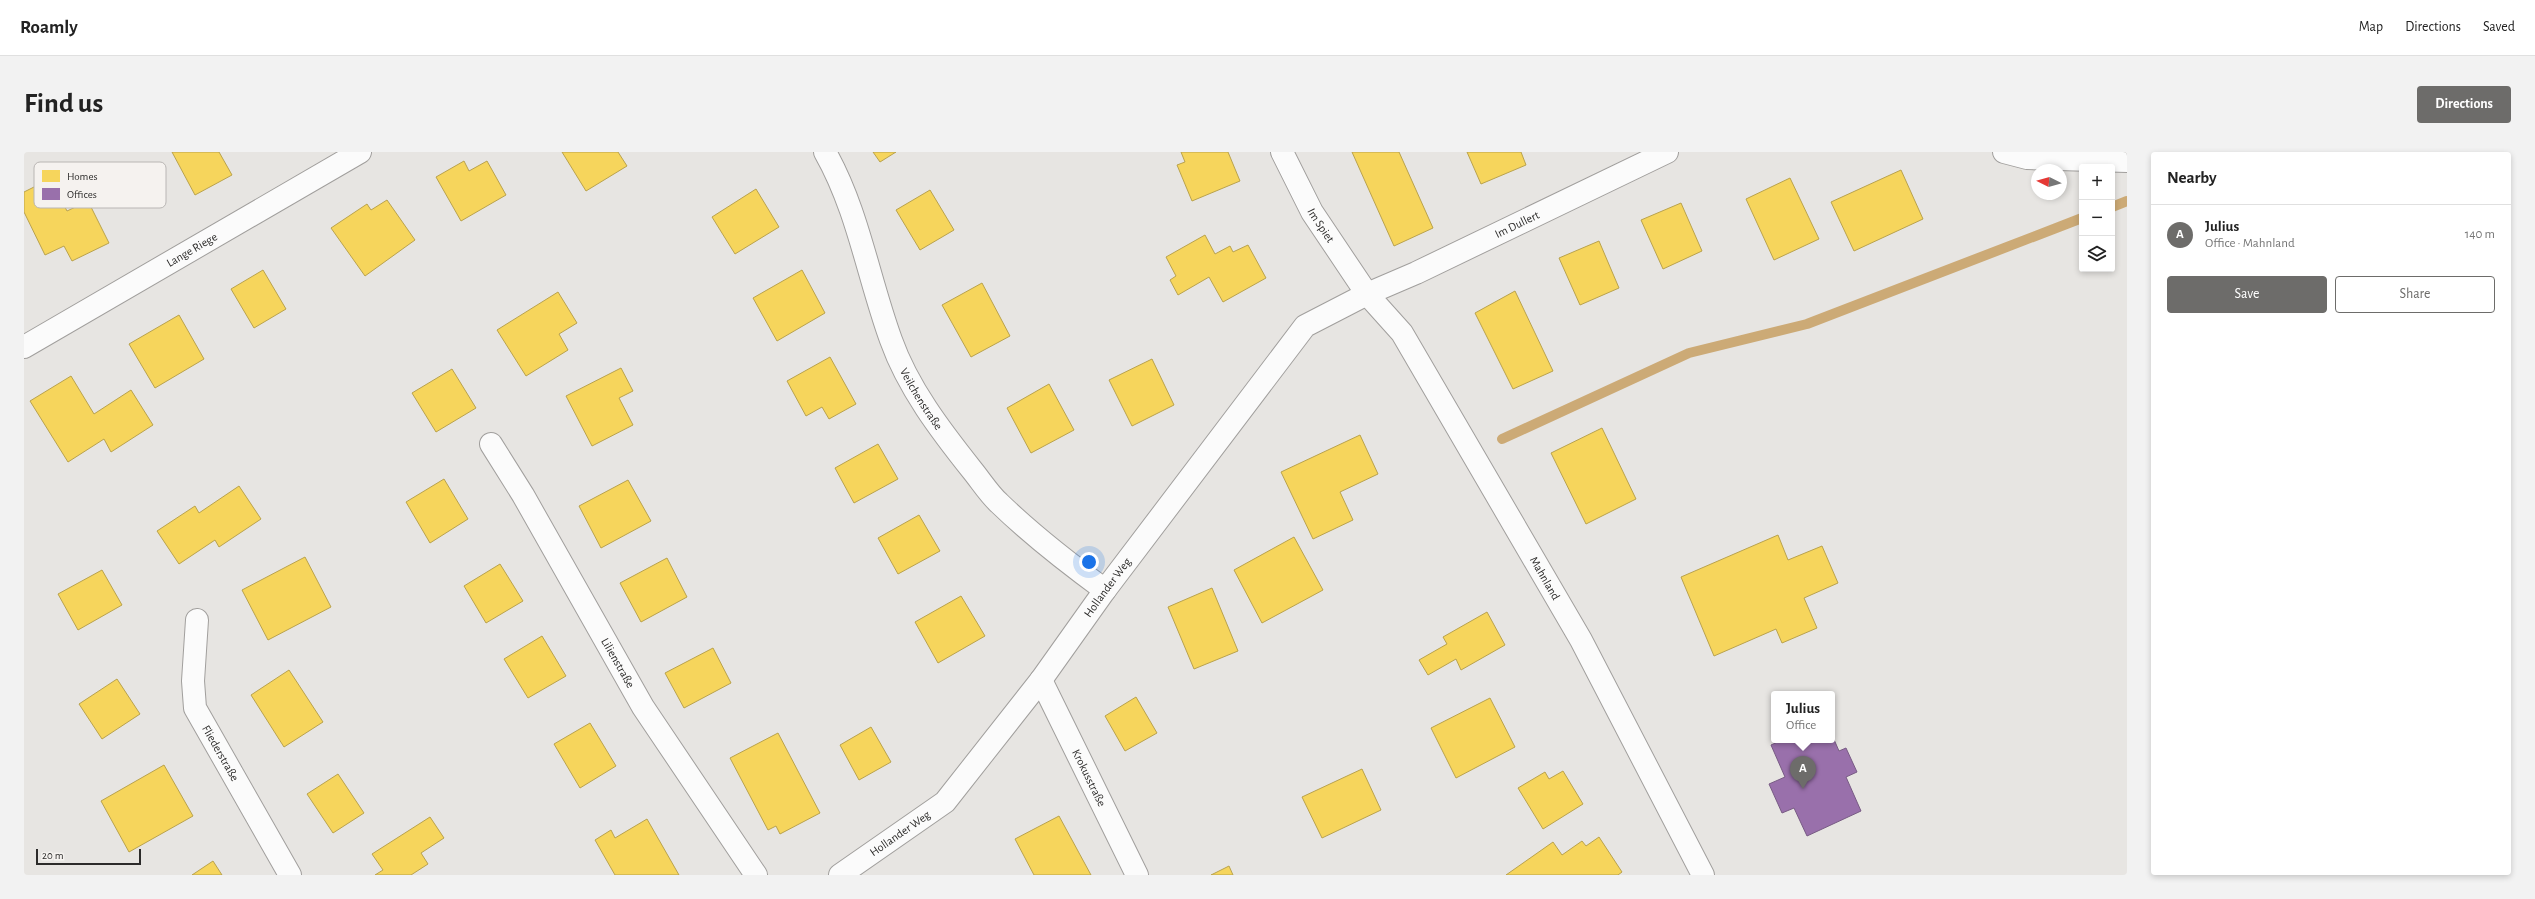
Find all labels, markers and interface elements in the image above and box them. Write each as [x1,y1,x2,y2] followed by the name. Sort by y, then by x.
[20,18,78,37] text: Roamly
[2359,20,2383,34] text: Map
[2405,20,2461,34] text: Directions
[2483,20,2515,34] text: Saved
[2417,86,2511,123] button: Directions
[24,90,103,118] text: Find us
[34,162,166,208] legend
[2031,164,2067,200] north arrow
[2079,164,2115,272] map controls
[2079,164,2115,200] button: +
[2167,169,2217,186] text: Nearby
[67,171,98,182] text: Homes
[67,189,97,200] text: Offices
[2079,200,2115,236] button: −
[1305,206,1337,245] street label: Im Spiet
[1493,208,1541,240] street label: Im Dullert
[2205,219,2239,234] text: Julius
[2176,228,2184,241] text: A
[2465,228,2495,241] text: 140 m
[164,230,219,269] street label: Lange Riege
[2079,236,2115,272] button: layers
[2205,237,2295,250] text: Office · Mahnland
[2167,276,2327,313] button: Save
[2335,276,2495,313] button: Share
[898,366,945,432] street label: Veilchenstraße
[1079,552,1099,572] your location
[1528,554,1562,602] street label: Mahnland
[1082,555,1133,619] street label: Hollander Weg
[599,636,637,690] street label: Lilienstraße
[1771,691,1835,743] popup
[1786,701,1820,716] text: Julius
[1786,719,1816,732] text: Office
[200,723,241,783] street label: Fliederstraße
[1070,747,1108,808] street label: Krokusstraße
[1790,756,1816,789] pin: A
[868,808,932,858] street label: Hollander Weg
[36,847,141,866] scale bar
[42,850,63,861] text: 20 m

